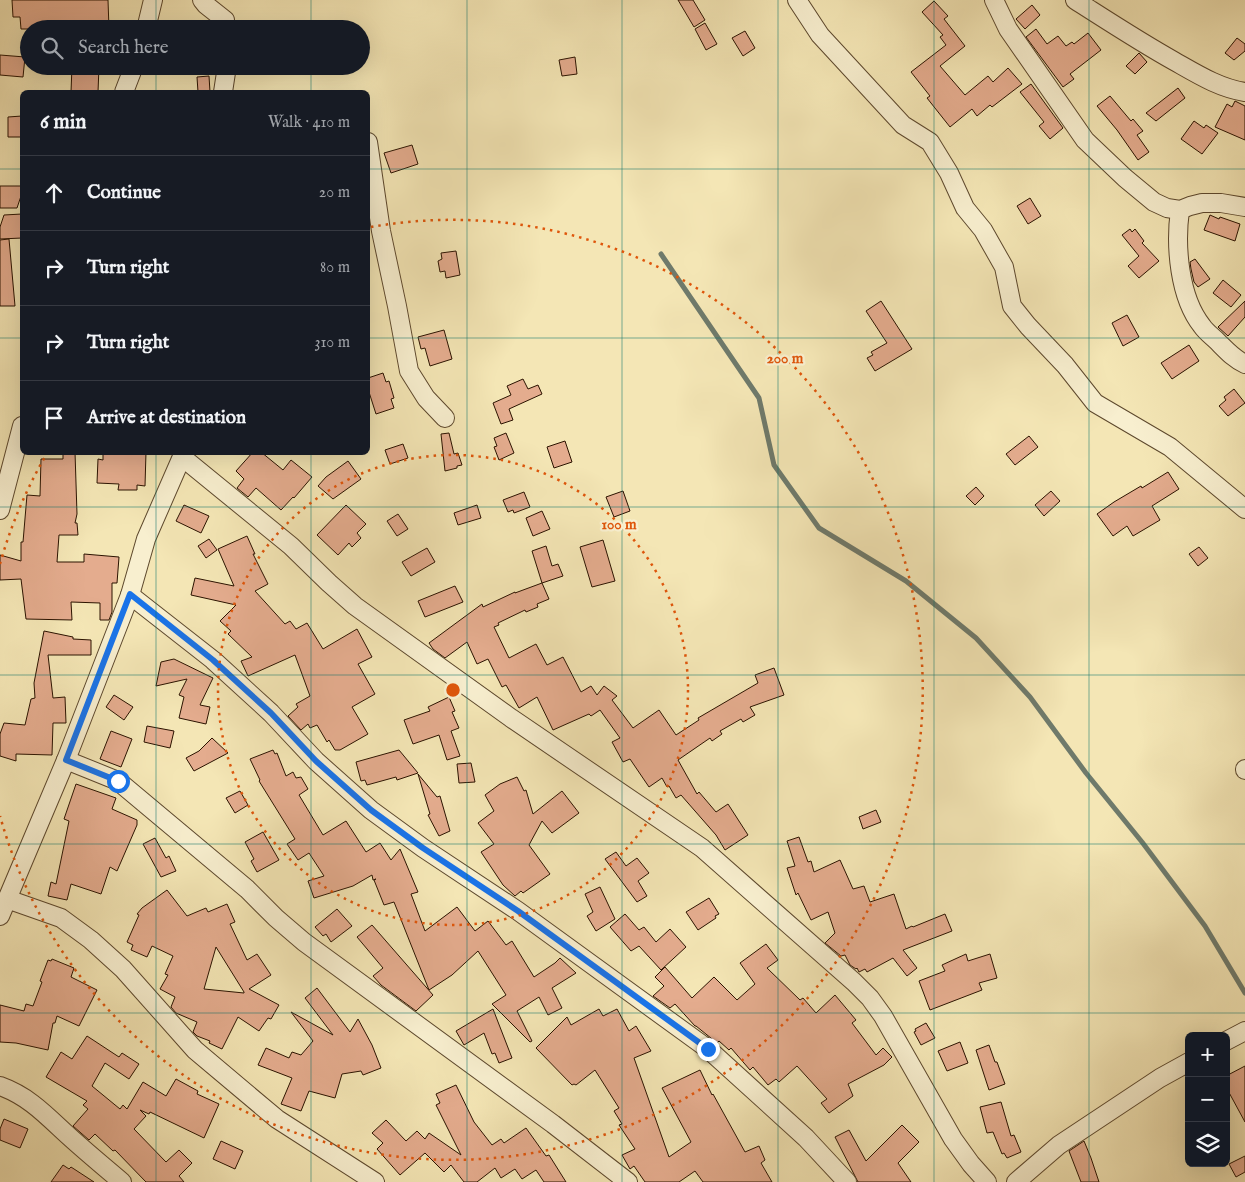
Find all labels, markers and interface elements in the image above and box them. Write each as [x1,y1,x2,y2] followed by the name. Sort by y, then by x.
[20,20,370,75] search box
[38,34,66,62] icon: search
[78,36,169,60] text: Search here
[40,109,86,136] text: 6 min
[268,113,350,133] text: Walk · 410 m
[40,179,68,207] icon: ahead
[87,181,161,205] text: Continue
[319,183,350,203] text: 20 m
[40,254,68,282] icon: right
[87,256,169,280] text: Turn right
[320,258,350,278] text: 80 m
[40,329,68,357] icon: right
[87,331,169,355] text: Turn right
[314,333,350,353] text: 310 m
[767,349,804,368] text: 200 m
[40,404,68,432] icon: arrive
[87,406,246,430] text: Arrive at destination
[601,515,637,534] text: 100 m
[444,681,462,699] centre of rings
[107,770,130,793] route start
[1185,1032,1230,1167] map controls
[1185,1032,1230,1077] button: +
[697,1038,720,1061] route end
[1185,1077,1230,1122] button: −
[1185,1122,1230,1167] button: layers

